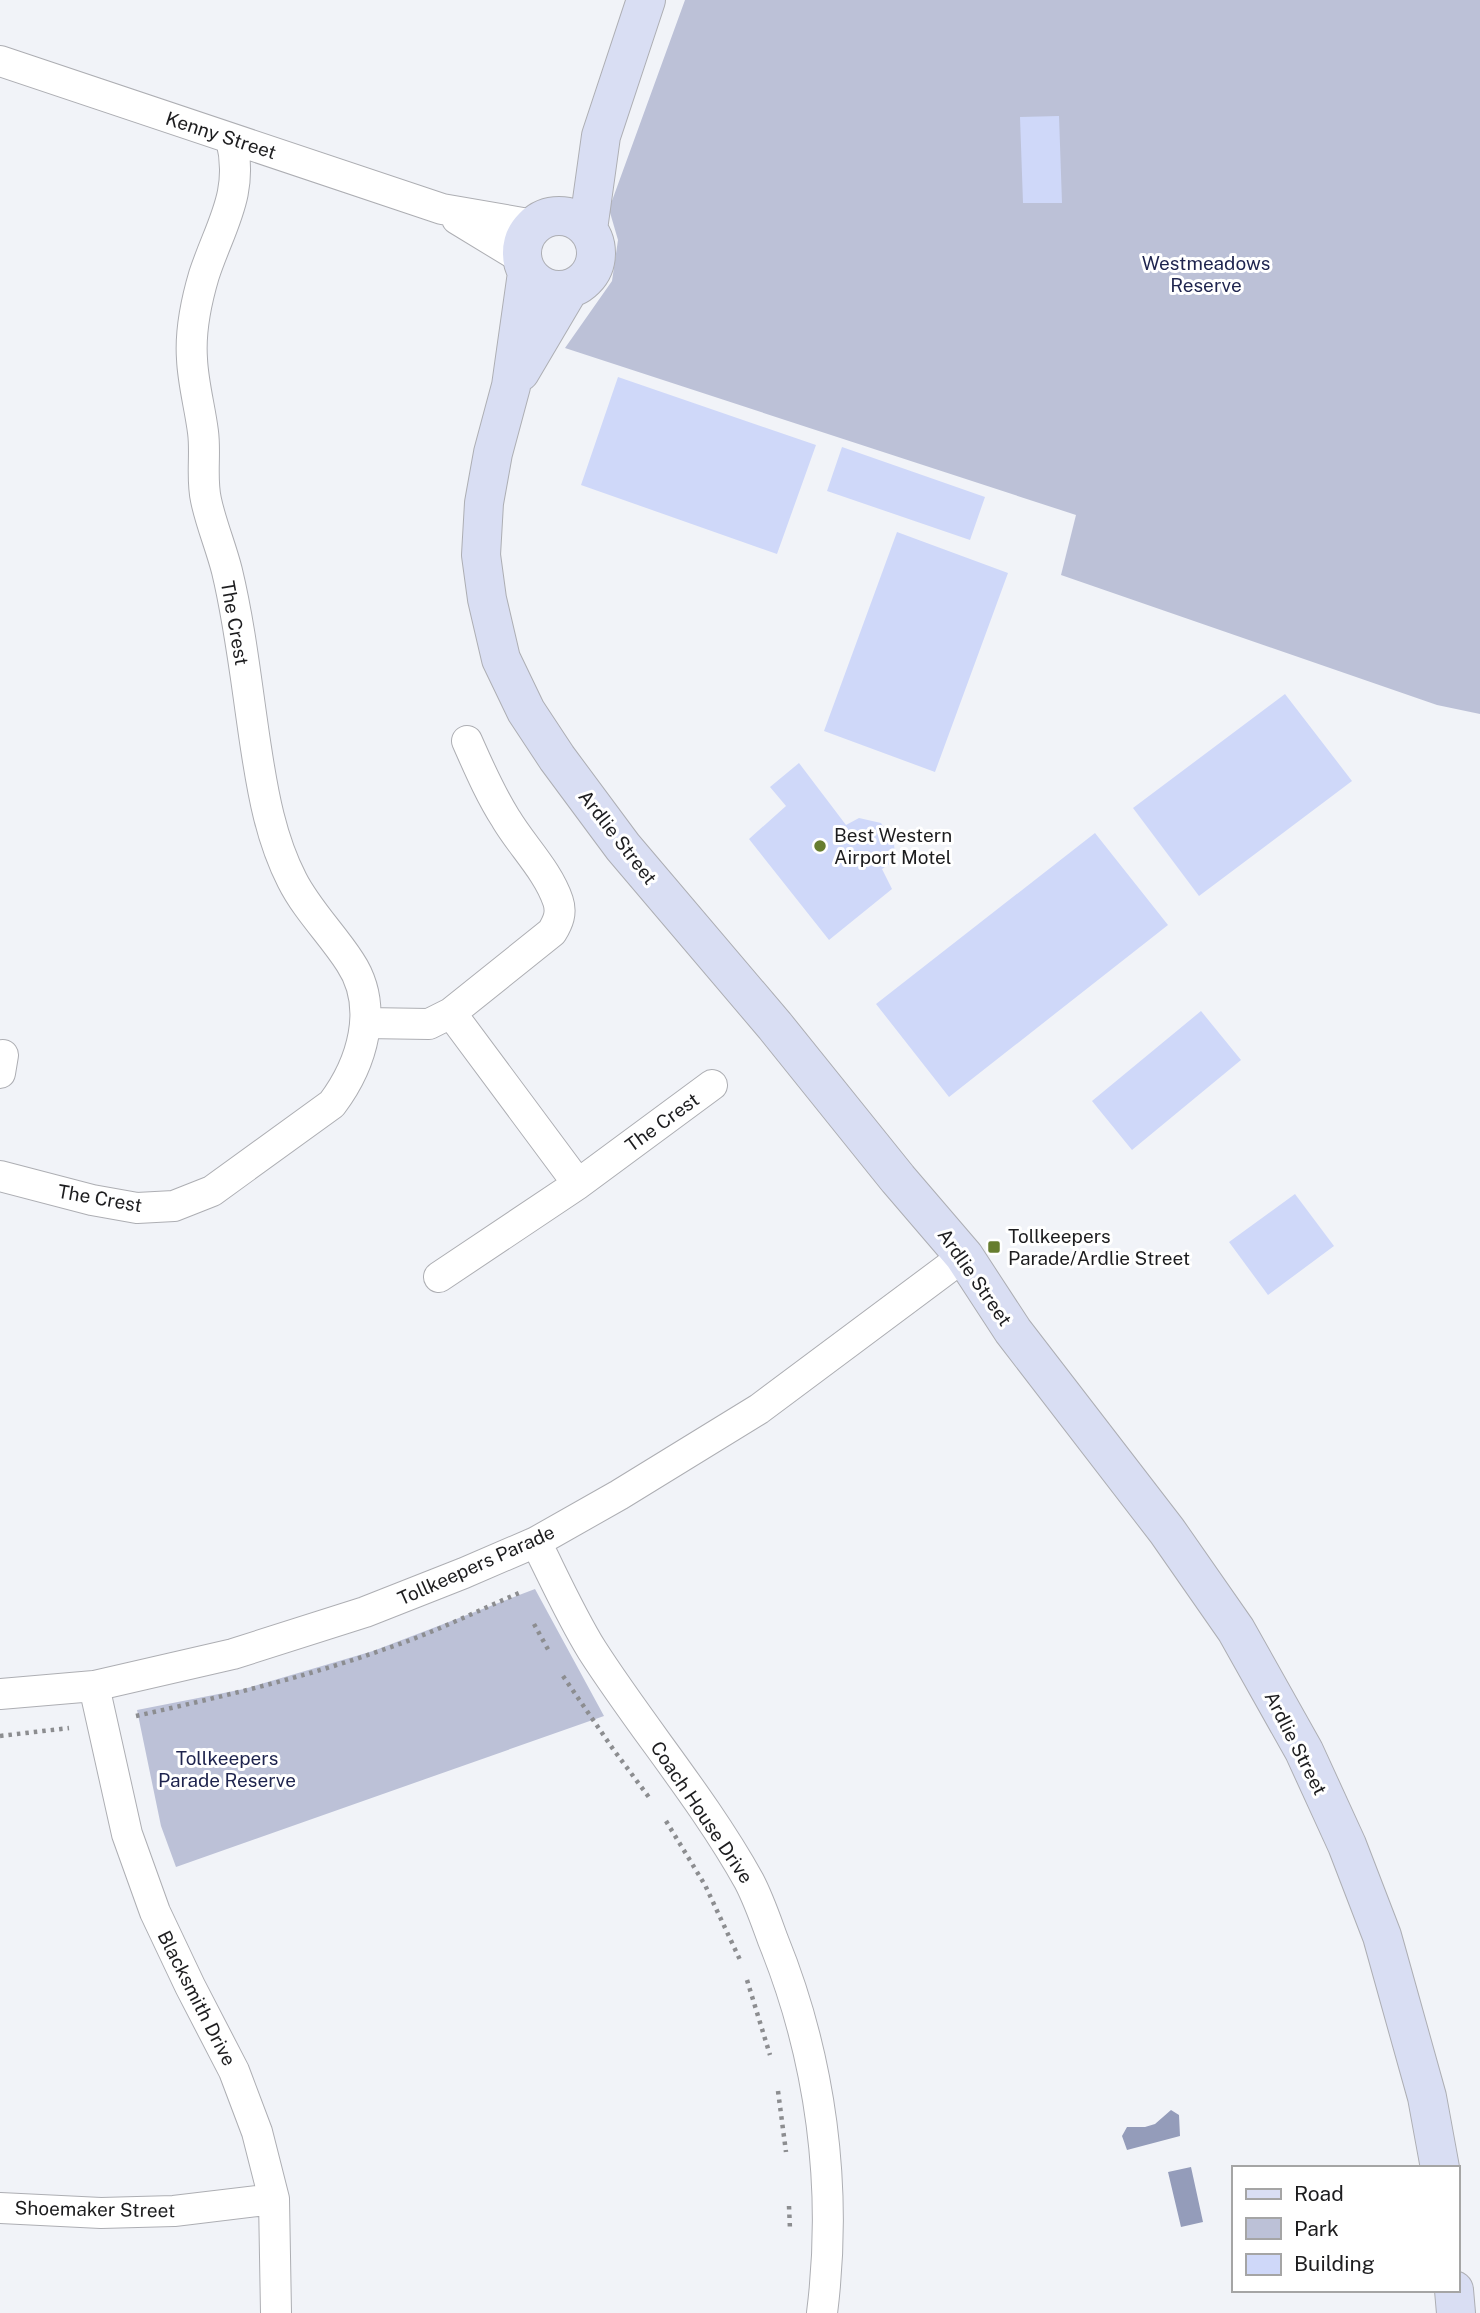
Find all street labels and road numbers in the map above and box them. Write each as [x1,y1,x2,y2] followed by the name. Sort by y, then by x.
[163,107,279,163] street label: Kenny Street
[217,579,253,667] street label: The Crest
[574,786,662,888] street label: Ardlie Street
[621,1088,703,1156] street label: The Crest
[56,1180,144,1216] street label: The Crest
[933,1224,1017,1330] street label: Ardlie Street
[394,1521,558,1609] street label: Tollkeepers Parade
[1260,1688,1332,1798] street label: Ardlie Street
[646,1737,758,1887] street label: Coach House Drive
[153,1927,241,2069] street label: Blacksmith Drive
[14,2197,176,2221] street label: Shoemaker Street

